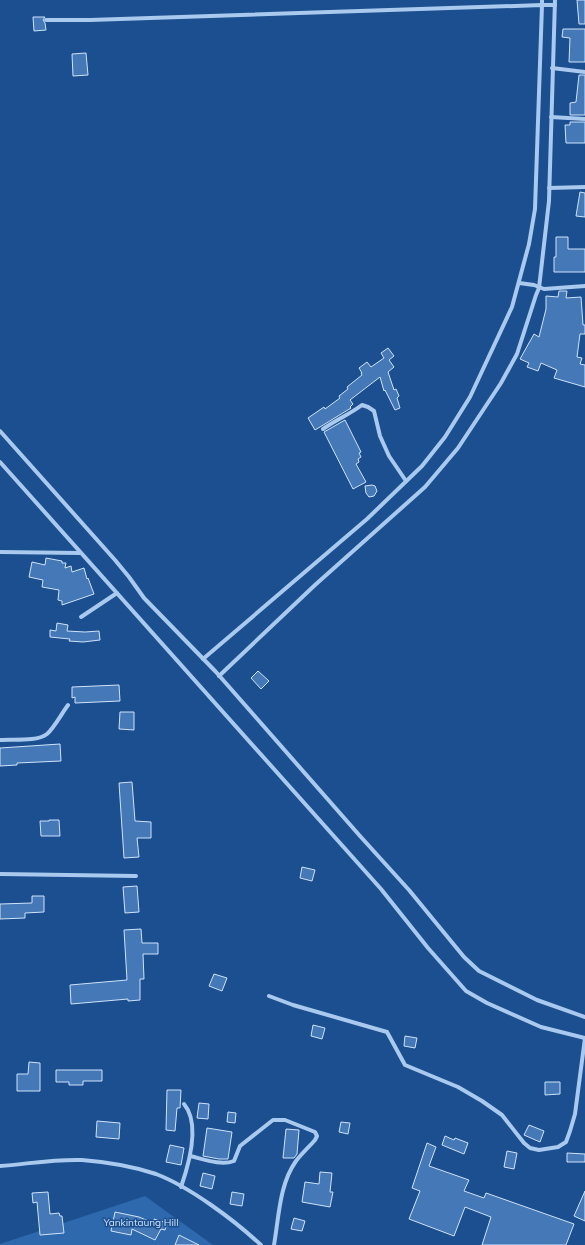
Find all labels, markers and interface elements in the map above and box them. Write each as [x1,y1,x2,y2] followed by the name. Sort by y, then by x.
[102,1216,179,1229] park label: Yankintaung Hill

